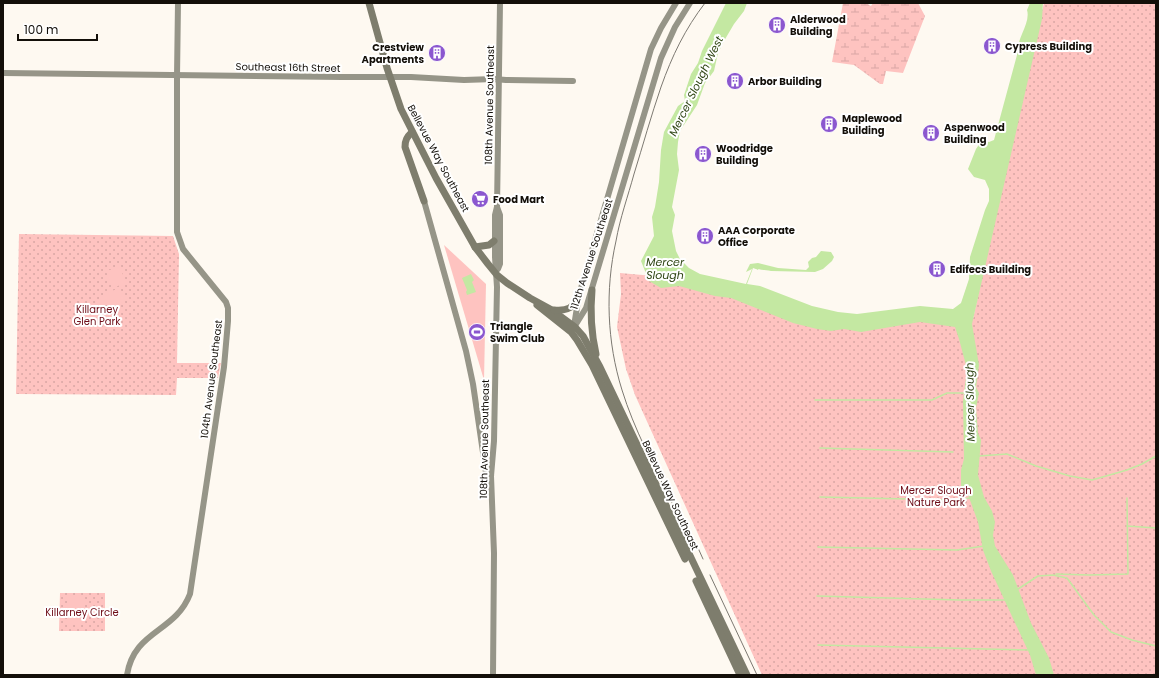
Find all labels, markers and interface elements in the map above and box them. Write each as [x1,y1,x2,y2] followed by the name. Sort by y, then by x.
[790,12,846,39] place label: Alderwood Building
[767,15,787,35] building icon: Alderwood Building
[18,16,97,42] scale bar
[24,21,58,38] text: 100 m
[665,32,728,139] water label: Mercer Slough West
[982,36,1002,56] building icon: Cypress Building
[1005,39,1092,54] place label: Cypress Building
[362,40,424,67] place label: Crestview Apartments
[427,43,447,63] building icon: Crestview Apartments
[481,45,498,165] street label: 108th Avenue Southeast
[235,59,341,76] street label: Southeast 16th Street
[725,71,745,91] building icon: Arbor Building
[748,74,822,89] place label: Arbor Building
[404,102,473,215] street label: Bellevue Way Southeast
[842,111,902,138] place label: Maplewood Building
[819,114,839,134] building icon: Maplewood Building
[944,120,1005,147] place label: Aspenwood Building
[921,123,941,143] building icon: Aspenwood Building
[716,141,773,168] place label: Woodridge Building
[693,144,713,164] building icon: Woodridge Building
[470,189,490,209] supermarket icon: Food Mart
[493,192,544,207] place label: Food Mart
[566,197,617,311] street label: 112th Avenue Southeast
[718,223,795,250] place label: AAA Corporate Office
[695,226,715,246] building icon: AAA Corporate Office
[646,254,685,283] water label: Mercer Slough
[927,259,947,279] building icon: Edifecs Building
[950,262,1031,277] place label: Edifecs Building
[74,302,121,329] park label: Killarney Glen Park
[197,319,226,439] street label: 104th Avenue Southeast
[490,319,545,346] place label: Triangle Swim Club
[467,322,487,342] sports icon: Triangle Swim Club
[961,362,979,442] water label: Mercer Slough
[476,379,493,499] street label: 108th Avenue Southeast
[638,438,703,553] street label: Bellevue Way Southeast
[900,483,972,510] park label: Mercer Slough Nature Park
[45,605,119,620] park label: Killarney Circle

